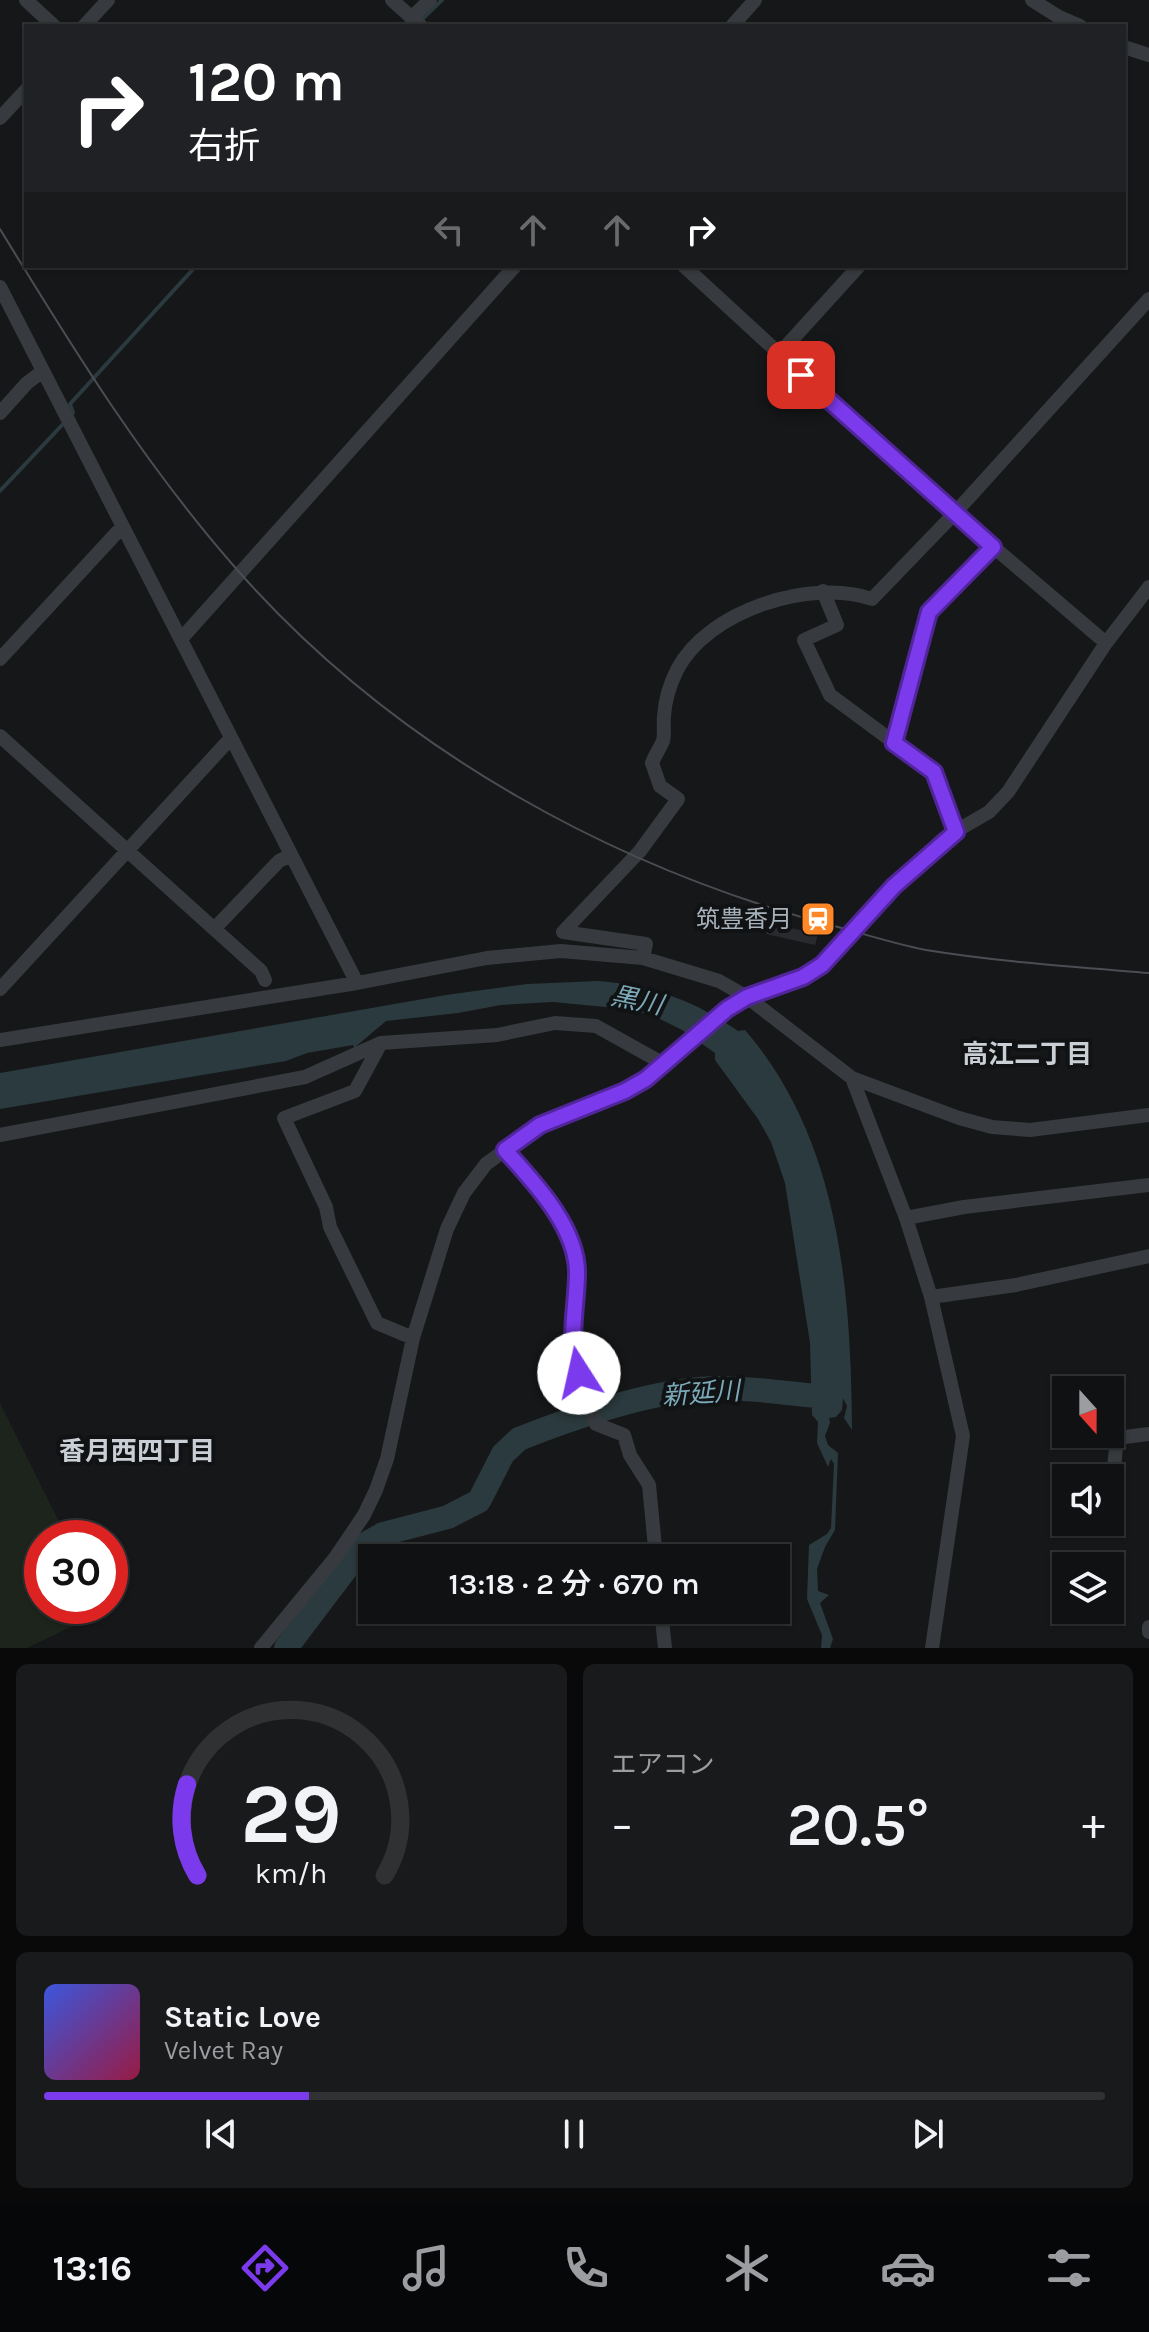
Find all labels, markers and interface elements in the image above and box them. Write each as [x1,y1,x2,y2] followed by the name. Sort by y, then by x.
[188,49,345,114] text: 120 m
[56,56,160,160] icon: right
[188,125,260,167] text: 右折
[427,208,471,252] icon: left
[511,208,555,252] icon: ahead
[595,208,639,252] icon: ahead
[679,208,723,252] icon: right
[767,341,835,409] pin
[779,353,823,397] icon: arrive
[799,900,837,938] station icon: 筑豊香月
[696,905,792,933] place label: 筑豊香月
[608,980,668,1022] water label: 黒川
[962,1039,1092,1070] district label: 高江二丁目
[537,1331,621,1415] position arrow
[661,1375,744,1412] water label: 新延川
[1052,1376,1124,1448] north arrow
[1052,1376,1124,1624] map controls
[59,1436,215,1467] district label: 香月西四丁目
[1052,1464,1124,1536] button: sound
[24,1520,128,1624] speed limit sign: 30
[1052,1552,1124,1624] button: layers
[449,1566,699,1602] text: 13:18 · 2 分 · 670 m
[611,1749,715,1780] text: エアコン
[241,1766,342,1863] text: 29
[786,1790,929,1860] text: 20.5°
[611,1799,634,1850] text: −
[1082,1799,1105,1850] text: +
[255,1857,327,1890] text: km/h
[164,1999,321,2035] text: Static Love
[164,2035,283,2066] text: Velvet Ray
[199,2112,243,2156] icon: previous
[552,2112,596,2156] icon: pause
[906,2112,950,2156] icon: next
[237,2240,293,2296] icon: directions
[398,2240,454,2296] icon: music
[558,2240,614,2296] icon: phone
[719,2240,775,2296] icon: climate
[880,2240,936,2296] icon: car
[1041,2240,1097,2296] icon: filters
[52,2247,132,2289] text: 13:16

